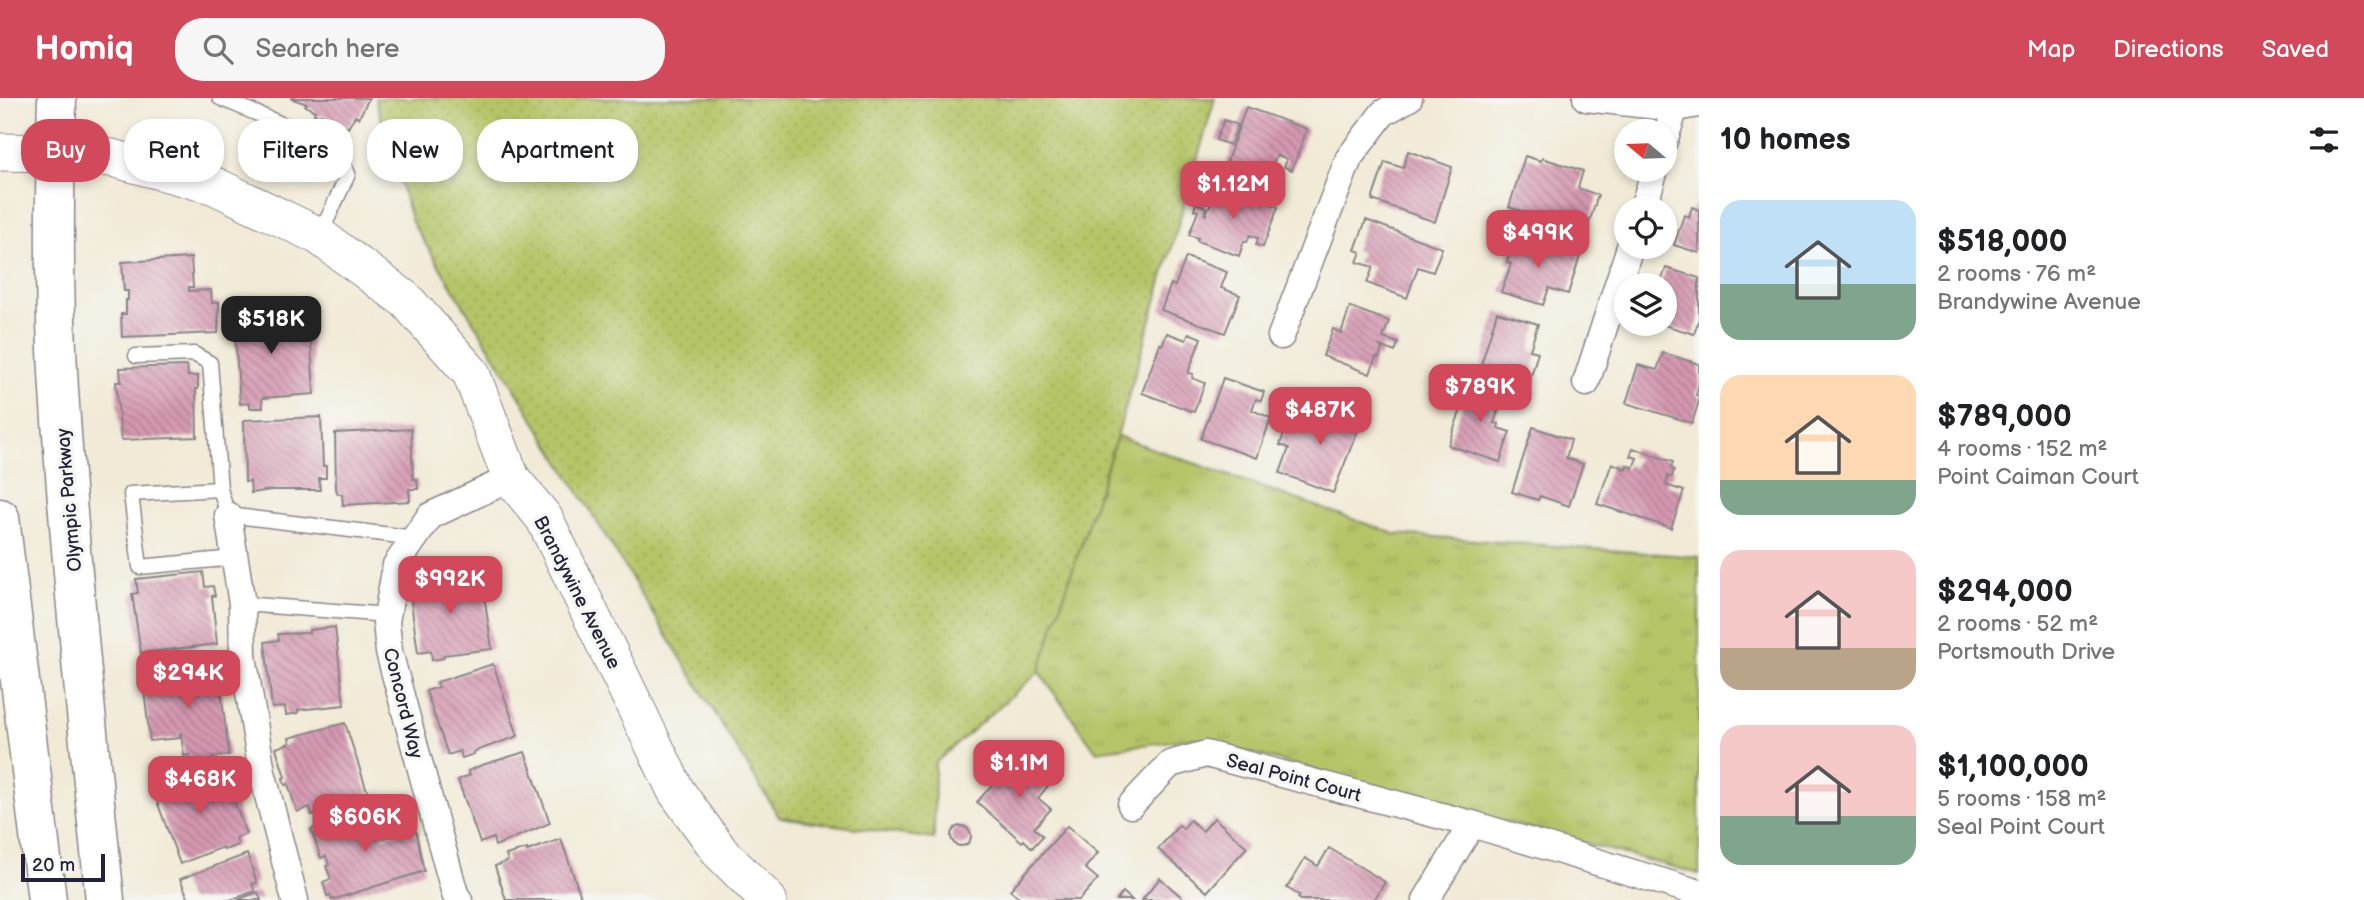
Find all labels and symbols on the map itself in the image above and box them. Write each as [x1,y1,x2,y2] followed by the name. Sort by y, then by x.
[1614,119,1676,182] north arrow
[1176,162,1290,221] pin: $1.12M
[1489,211,1587,270] pin: $499K
[222,296,320,356] pin: $518K
[1431,364,1529,424] pin: $789K
[1271,388,1369,447] pin: $487K
[52,427,87,572] street label: Olympic Parkway
[528,512,625,673] street label: Brandywine Avenue
[401,556,499,616] pin: $992K
[378,646,427,761] street label: Concord Way
[139,650,237,710] pin: $294K
[970,740,1068,800] pin: $1.1M
[1224,749,1364,808] street label: Seal Point Court
[151,756,249,816] pin: $468K
[316,794,414,854] pin: $606K
[21,851,105,883] scale bar

